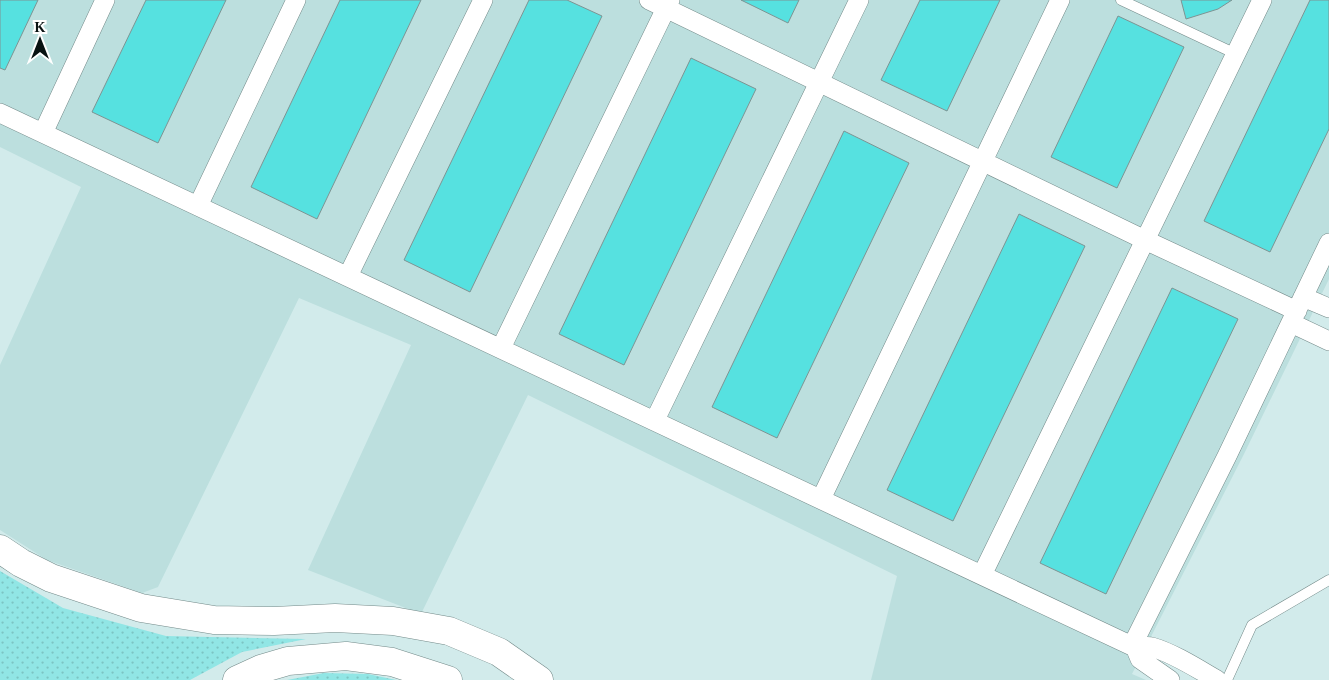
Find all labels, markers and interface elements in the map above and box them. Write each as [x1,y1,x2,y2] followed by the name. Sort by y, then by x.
[15,15,65,65] north arrow
[35,20,46,35] text: K

